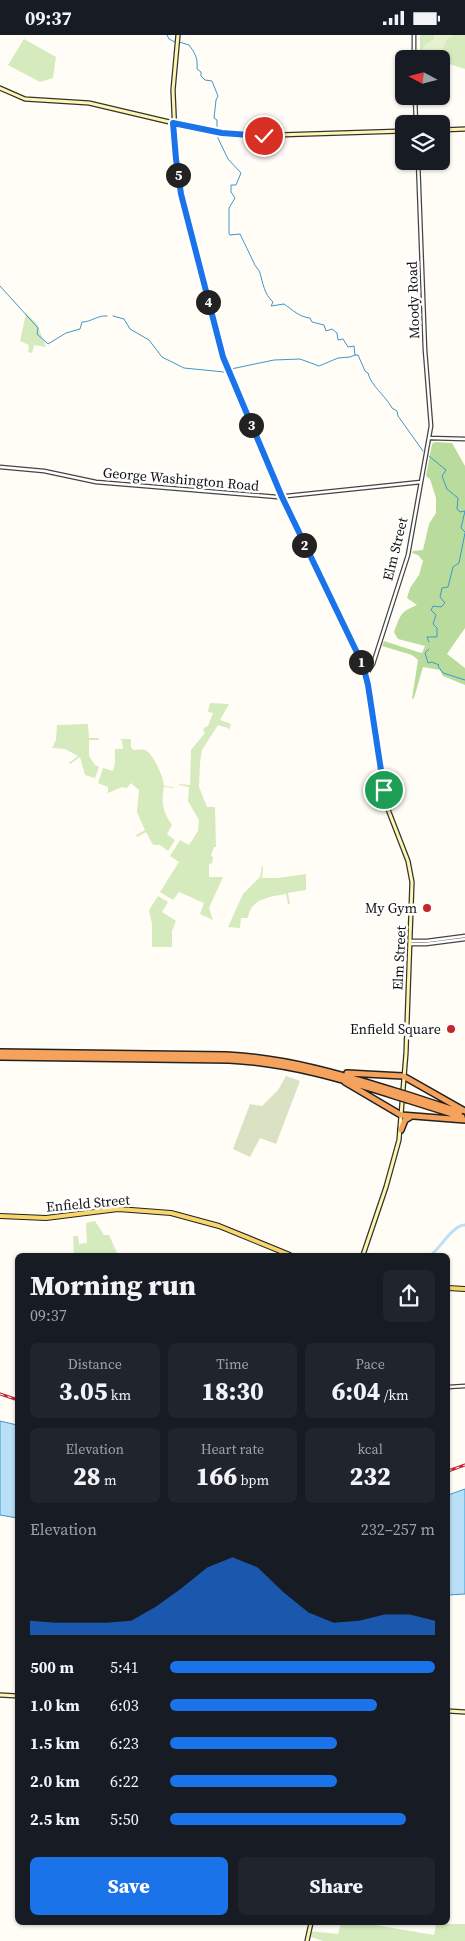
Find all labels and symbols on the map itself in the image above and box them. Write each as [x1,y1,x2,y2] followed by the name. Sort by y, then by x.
[395,50,450,105] north arrow
[243,115,285,157] pin
[166,163,190,187] pin: 5
[402,261,424,339] street label: Moody Road
[196,289,220,315] pin: 4
[238,413,264,437] pin: 3
[102,462,260,496] street label: George Washington Road
[377,515,413,583] street label: Elm Street
[292,533,316,557] pin: 2
[348,649,374,675] pin: 1
[363,769,405,811] pin
[365,898,417,918] place label: My Gym
[421,902,433,914] marker: My Gym
[387,925,411,991] street label: Elm Street
[350,1019,441,1039] place label: Enfield Square
[445,1023,457,1035] marker: Enfield Square
[45,1189,131,1217] street label: Enfield Street

